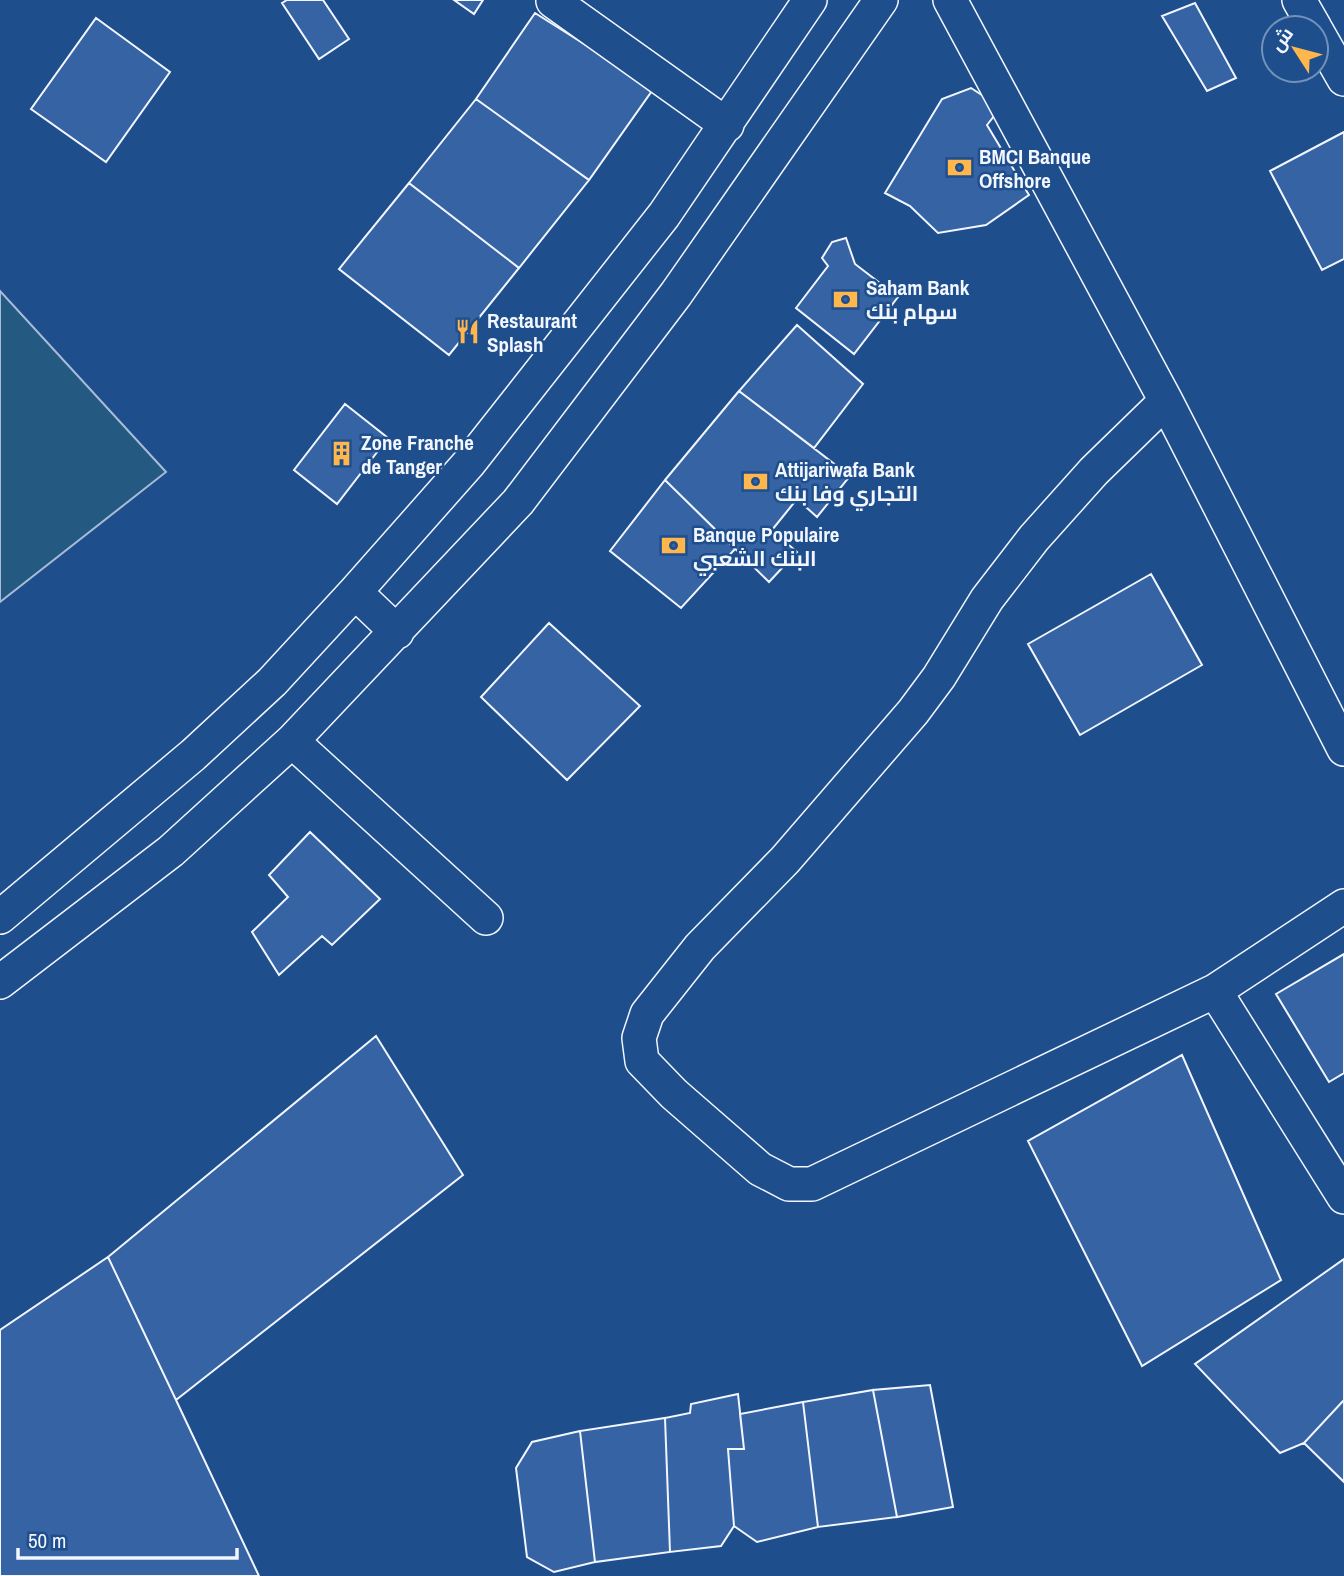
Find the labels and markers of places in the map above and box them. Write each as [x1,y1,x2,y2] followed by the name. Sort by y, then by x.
[979,142,1091,195] place label: BMCI Banque Offshore
[945,154,973,182] bank icon: BMCI Banque Offshore
[866,273,970,326] place label: Saham Bank سهام بنك
[832,285,860,313] bank icon: Saham Bank سهام بنك
[487,306,577,359] place label: Restaurant Splash
[453,318,481,346] restaurant icon: Restaurant Splash
[361,428,474,481] place label: Zone Franche de Tanger
[327,440,355,468] building icon: Zone Franche de Tanger
[775,455,918,511] place label: Attijariwafa Bank التجاري وفا بنك
[741,467,769,495] bank icon: Attijariwafa Bank التجاري وفا بنك
[693,520,839,576] place label: Banque Populaire البنك الشعبي
[659,532,687,560] bank icon: Banque Populaire البنك الشعبي

